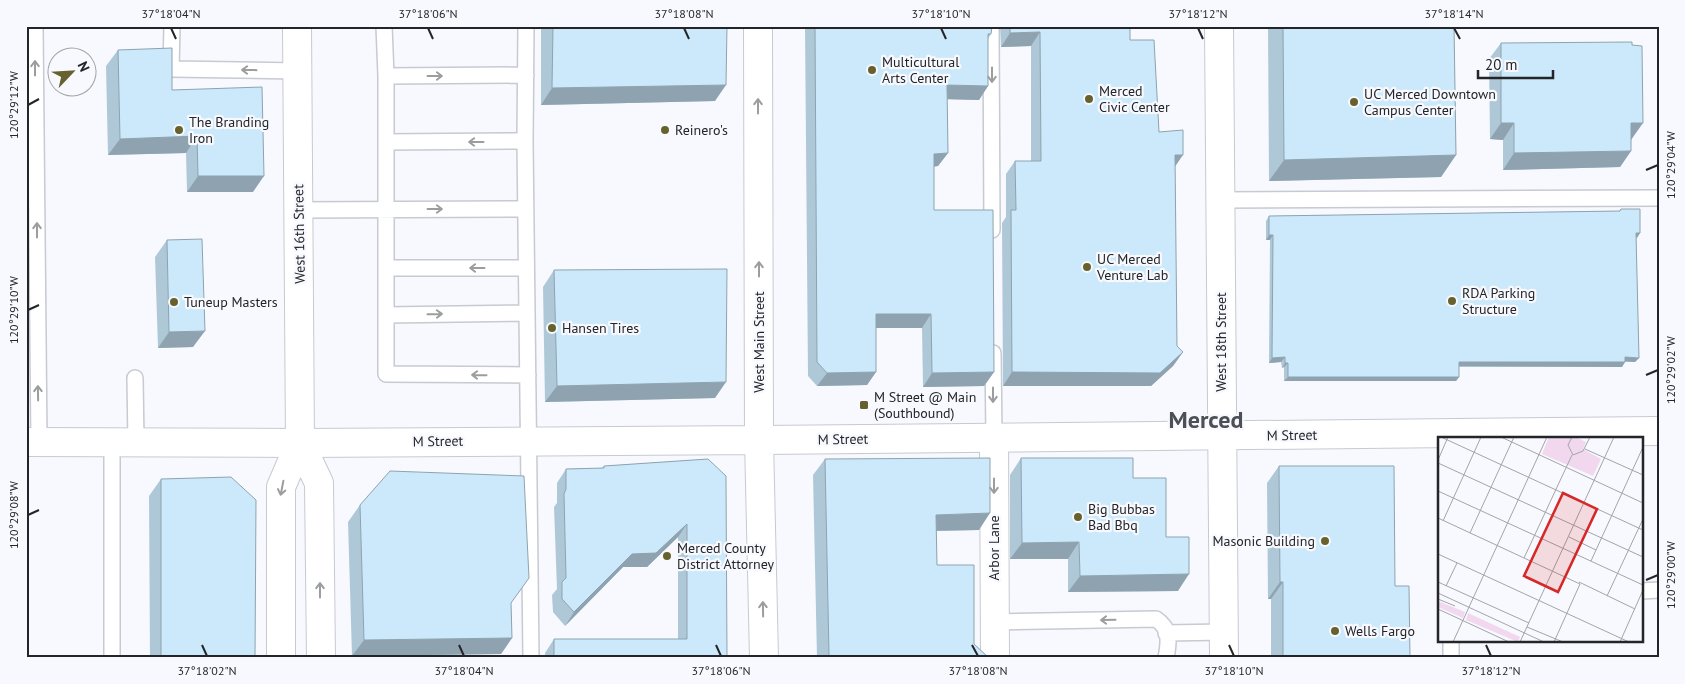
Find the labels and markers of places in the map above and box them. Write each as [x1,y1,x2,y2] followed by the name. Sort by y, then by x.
[882,53,959,87] place label: Multicultural Arts Center
[866,64,878,76] marker: Multicultural Arts Center
[1099,82,1170,116] place label: Merced Civic Center
[1364,85,1496,119] place label: UC Merced Downtown Campus Center
[1083,93,1095,105] marker: Merced Civic Center
[1348,96,1360,108] marker: UC Merced Downtown Campus Center
[189,113,269,147] place label: The Branding Iron
[675,121,728,139] place label: Reinero's
[173,124,185,136] marker: The Branding Iron
[659,124,671,136] marker: Reinero's
[1096,250,1168,284] place label: UC Merced Venture Lab
[1081,261,1093,273] marker: UC Merced Venture Lab
[1462,284,1535,318] place label: RDA Parking Structure
[184,293,278,311] place label: Tuneup Masters
[1446,295,1458,307] marker: RDA Parking Structure
[168,296,180,308] marker: Tuneup Masters
[562,319,639,337] place label: Hansen Tires
[546,322,558,334] marker: Hansen Tires
[874,388,976,422] place label: M Street @ Main (Southbound)
[858,399,870,411] marker: M Street @ Main (Southbound)
[1088,500,1155,534] place label: Big Bubbas Bad Bbq
[1072,511,1084,523] marker: Big Bubbas Bad Bbq
[1212,532,1315,550] place label: Masonic Building
[1319,535,1331,547] marker: Masonic Building
[677,539,774,573] place label: Merced County District Attorney
[661,550,673,562] marker: Merced County District Attorney
[1345,622,1415,640] place label: Wells Fargo
[1329,625,1341,637] marker: Wells Fargo

